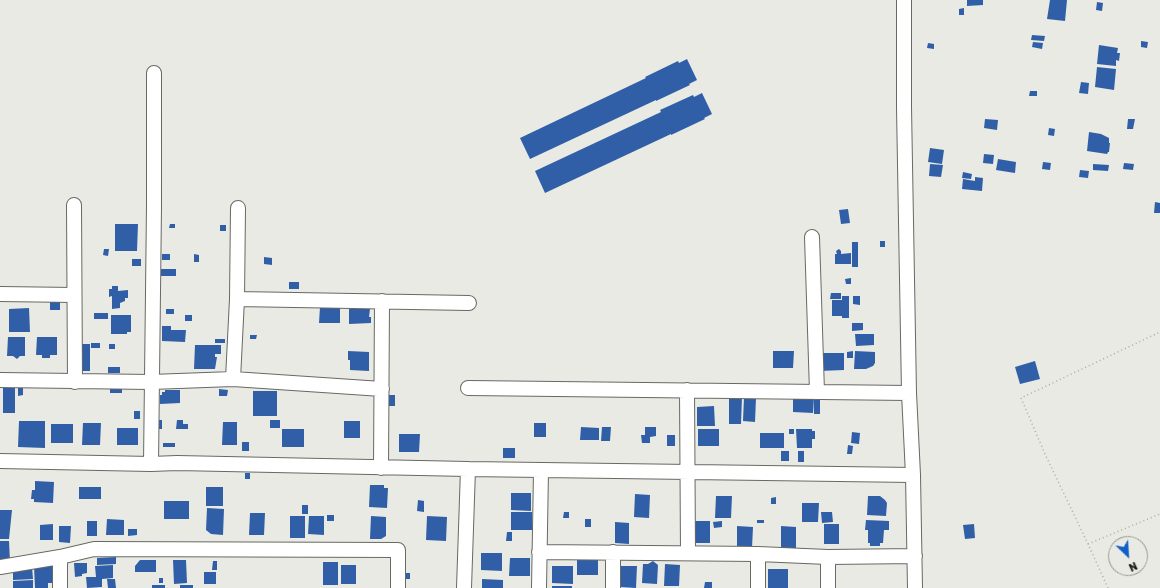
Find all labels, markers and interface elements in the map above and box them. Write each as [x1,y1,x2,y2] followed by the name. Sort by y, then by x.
[1108,536,1148,576] north arrow
[1127,559,1139,574] text: N

